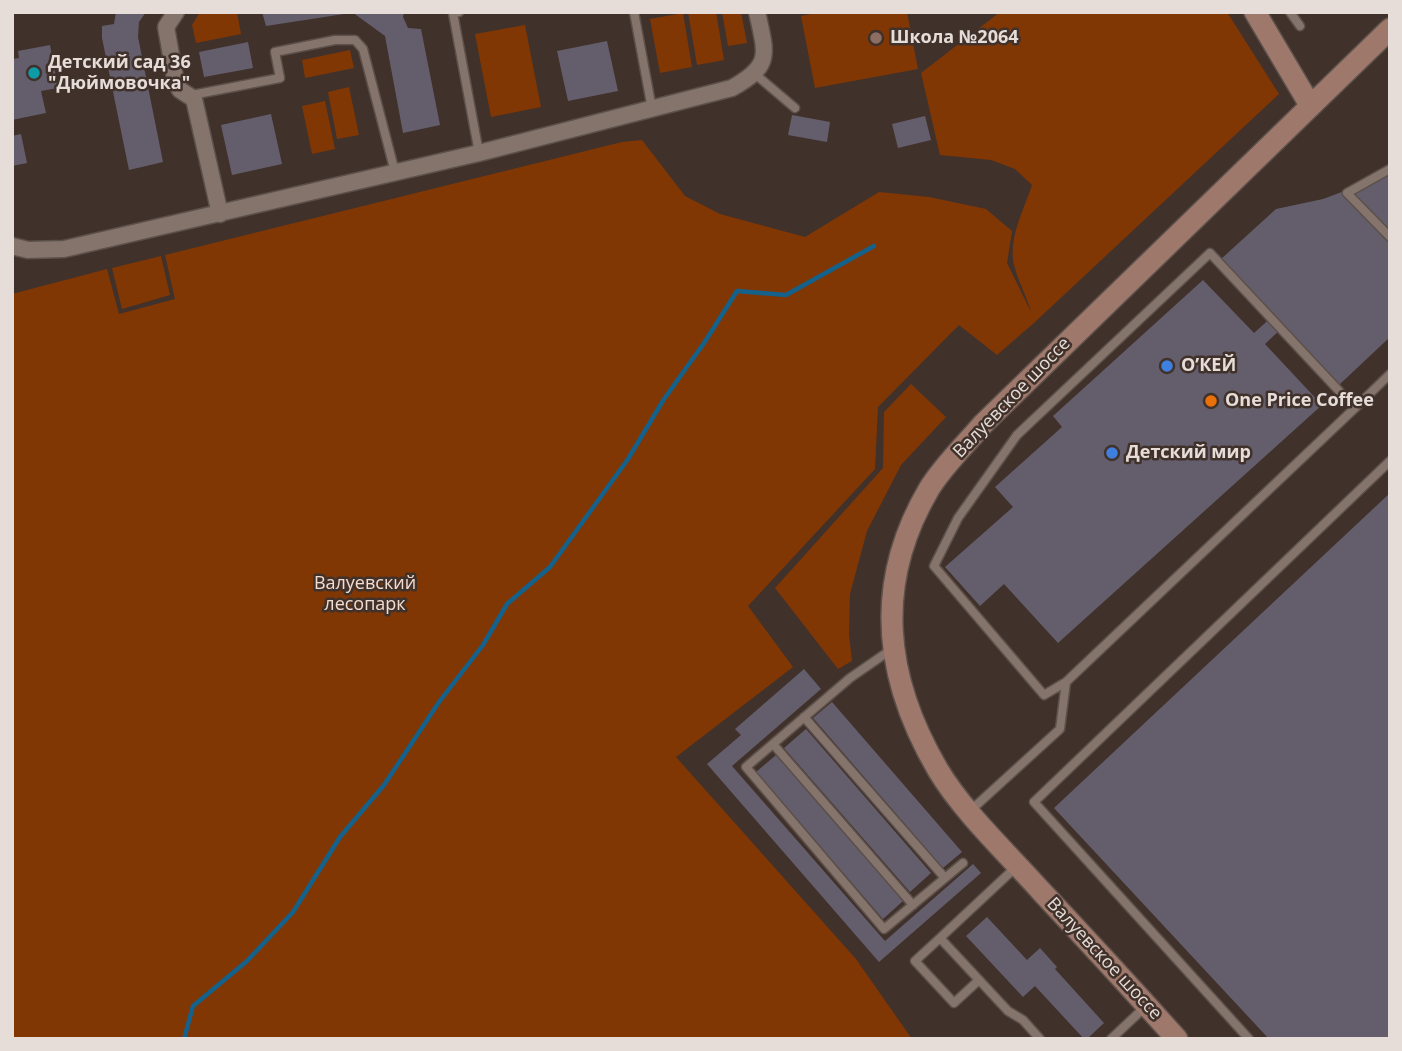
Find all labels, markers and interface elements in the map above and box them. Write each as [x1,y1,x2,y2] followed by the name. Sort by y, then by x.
[890,27,1019,49] place label: Школа №2064
[868,30,884,46] marker: Школа №2064
[48,52,191,94] place label: Детский сад 36 "Дюймовочка"
[26,65,42,81] marker: Детский сад 36 "Дюймовочка"
[949,333,1075,463] street label: Валуевское шоссе
[1181,355,1236,377] place label: О’КЕЙ
[1159,358,1175,374] marker: О’КЕЙ
[1225,390,1374,412] place label: One Price Coffee
[1203,393,1219,409] marker: One Price Coffee
[1126,442,1251,464] place label: Детский мир
[1104,445,1120,461] marker: Детский мир
[314,573,416,616] park label: Валуевский лесопарк
[1042,893,1166,1025] street label: Валуевское шоссе

